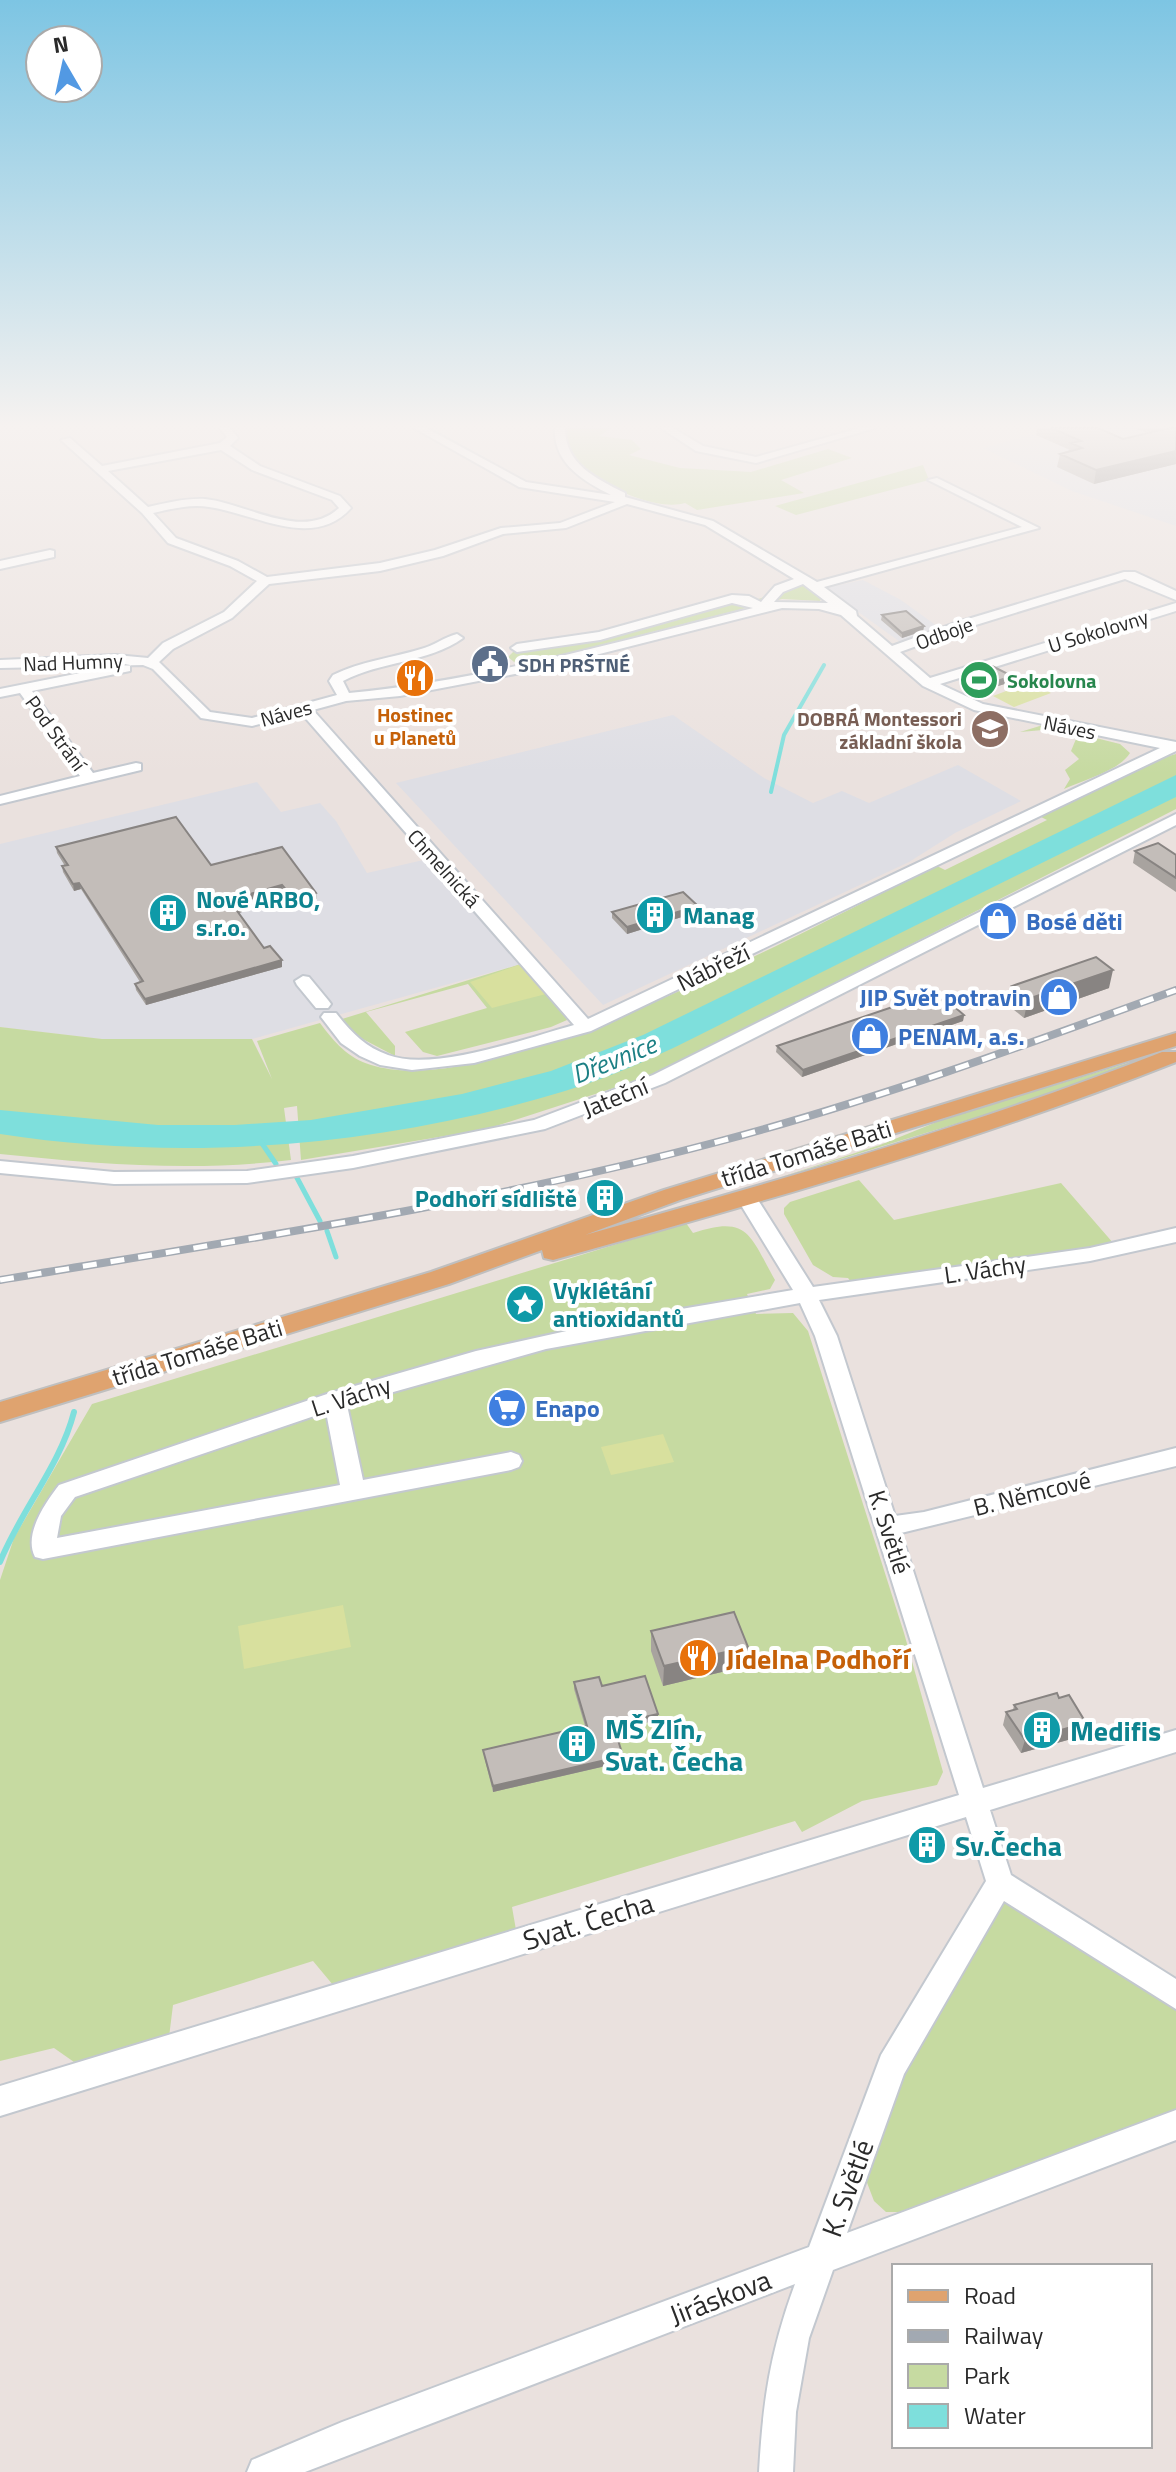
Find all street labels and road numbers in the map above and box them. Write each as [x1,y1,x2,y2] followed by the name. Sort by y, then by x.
[1044,601,1152,661] street label: U Sokolovny
[911,608,977,658] street label: Odboje
[23,645,124,679] street label: Nad Humny
[18,689,95,779] street label: Pod Strání
[257,691,315,735] street label: Náves
[1041,706,1099,748] street label: Náves
[400,822,488,914] street label: Chmelnická
[670,933,757,1000] street label: Nábřeží
[577,1067,655,1126] street label: Jateční
[716,1110,896,1196] street label: třída Tomáše Bati
[942,1245,1029,1293] street label: L. Váchy
[107,1309,287,1395] street label: třída Tomáše Bati
[306,1366,396,1426] street label: L. Váchy
[970,1461,1094,1525] street label: B. Němcové
[860,1485,920,1579] street label: K. Světlé
[517,1881,659,1961] street label: Svat. Čecha
[810,2133,884,2243] street label: K. Světlé
[663,2258,777,2336] street label: Jiráskova

